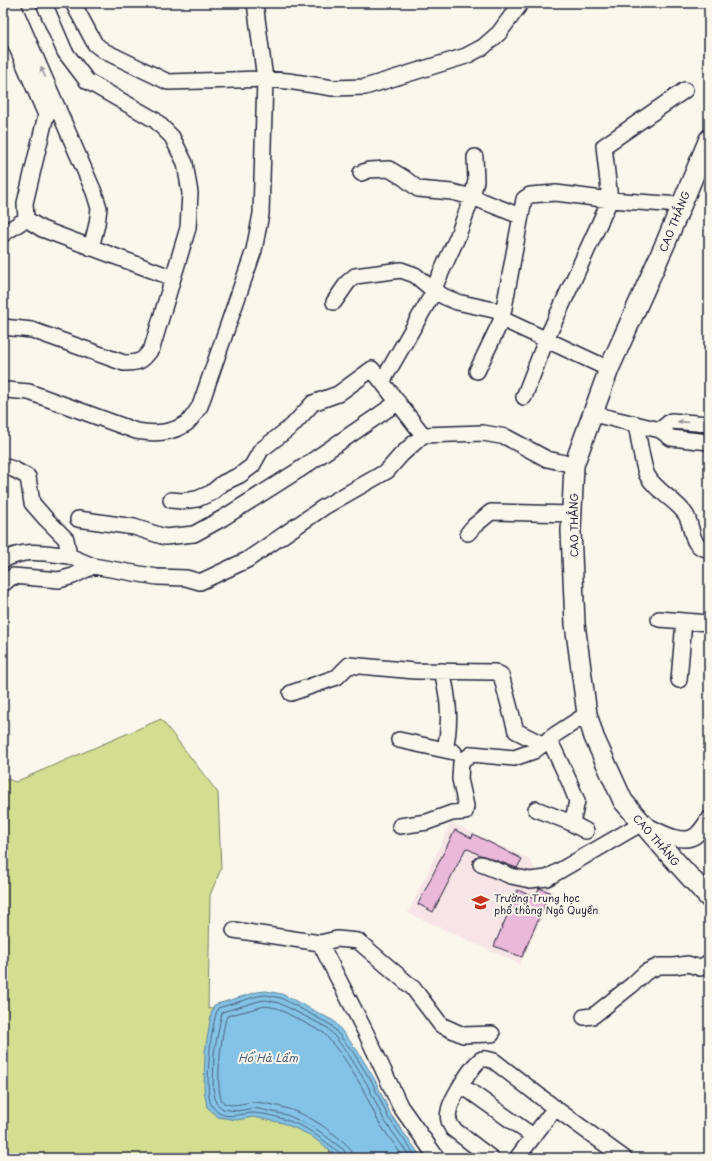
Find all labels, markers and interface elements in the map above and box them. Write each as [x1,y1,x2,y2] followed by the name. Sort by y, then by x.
[39,66,45,78] one-way arrow
[654,188,693,254] street label: CAO THẮNG
[677,418,689,425] one-way arrow
[565,492,581,557] street label: CAO THẮNG
[630,810,685,869] street label: CAO THẮNG
[494,890,598,917] place label: Trường Trung học phổ thông Ngô Quyền
[471,893,491,913] school or university icon: Trường Trung học phổ thông Ngô Quyền
[238,1049,298,1066] water label: Hồ Hà Lầm

